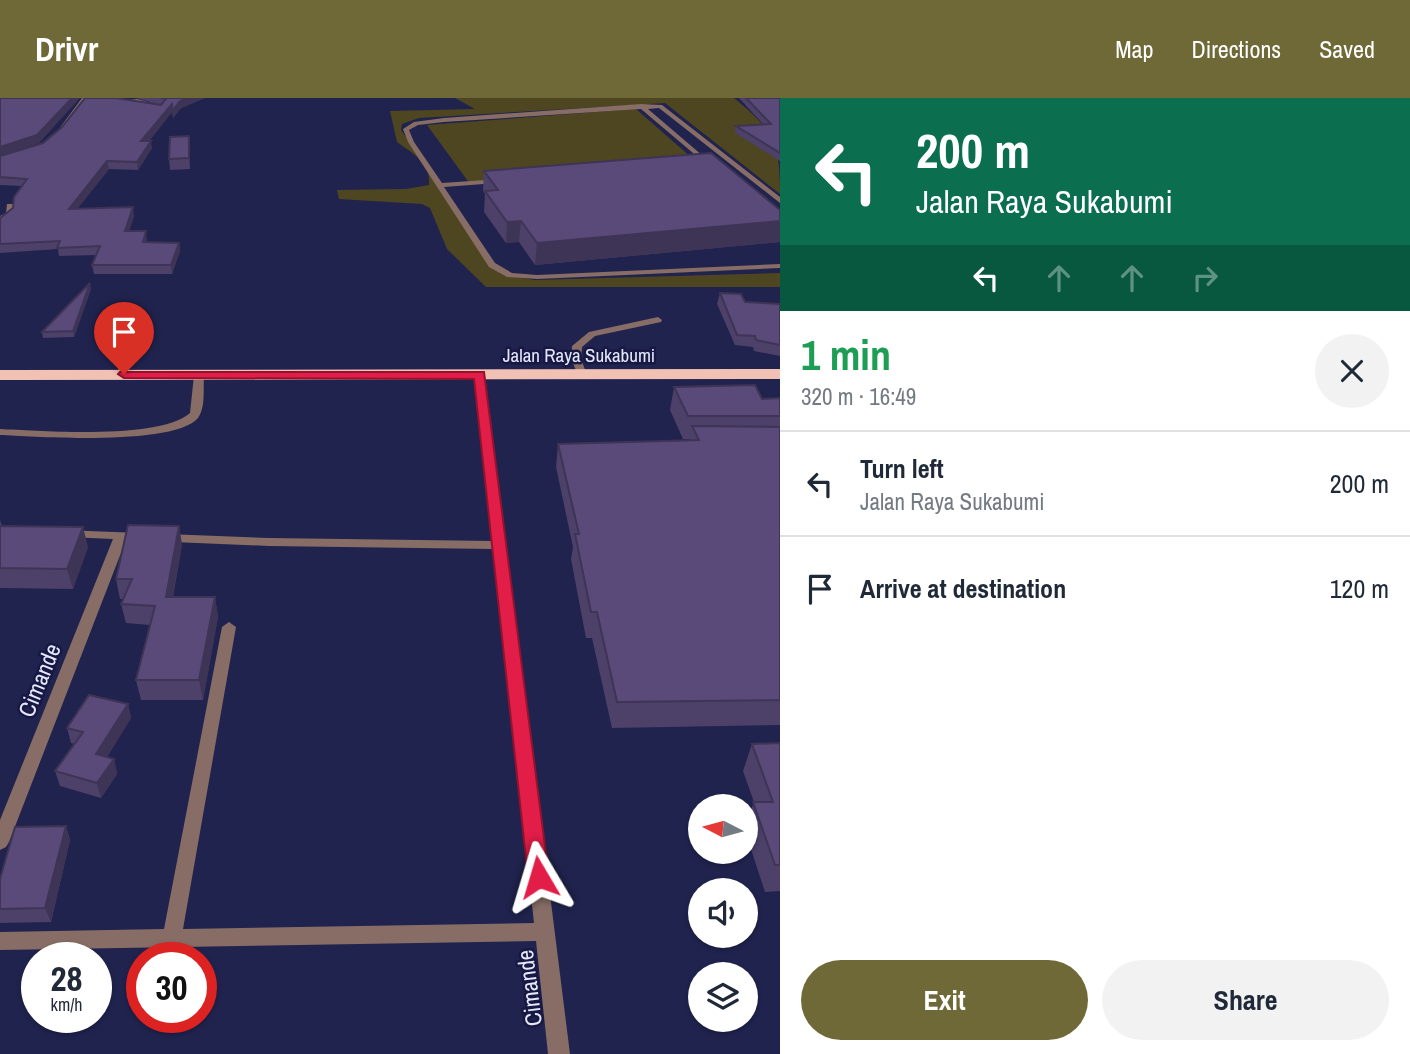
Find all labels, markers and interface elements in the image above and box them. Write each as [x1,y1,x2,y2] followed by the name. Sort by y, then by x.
[35,27,98,71] text: Drivr
[1115,33,1153,65] text: Map
[1191,33,1281,65] text: Directions
[1319,33,1375,65] text: Saved
[916,117,1030,183] text: 200 m
[801,126,892,217] icon: left
[916,180,1173,223] text: Jalan Raya Sukabumi
[967,259,1005,297] icon: left
[1040,259,1078,297] icon: ahead
[1113,259,1151,297] icon: ahead
[1186,259,1224,297] icon: right
[94,302,154,374] pin
[105,313,143,351] icon: arrive
[801,327,891,383] text: 1 min
[1315,334,1389,408] button: close
[503,342,655,368] street label: Jalan Raya Sukabumi
[801,381,916,412] text: 320 m · 16:49
[860,451,944,486] text: Turn left
[801,465,839,503] icon: left
[1330,466,1389,501] text: 200 m
[860,486,1045,517] text: Jalan Raya Sukabumi
[801,570,839,608] icon: arrive
[860,571,1066,606] text: Arrive at destination
[1330,571,1389,606] text: 120 m
[10,639,68,721] street label: Cimande
[688,794,758,864] north arrow
[688,794,758,1032] map controls
[502,840,576,914] position arrow
[688,878,758,948] button: sound
[126,942,217,1033] speed limit sign: 30
[509,948,549,1028] street label: Cimande
[51,955,82,1002] text: 28
[801,960,1088,1040] button: Exit
[1102,960,1389,1040] button: Share
[688,962,758,1032] button: layers
[51,992,83,1017] text: km/h

